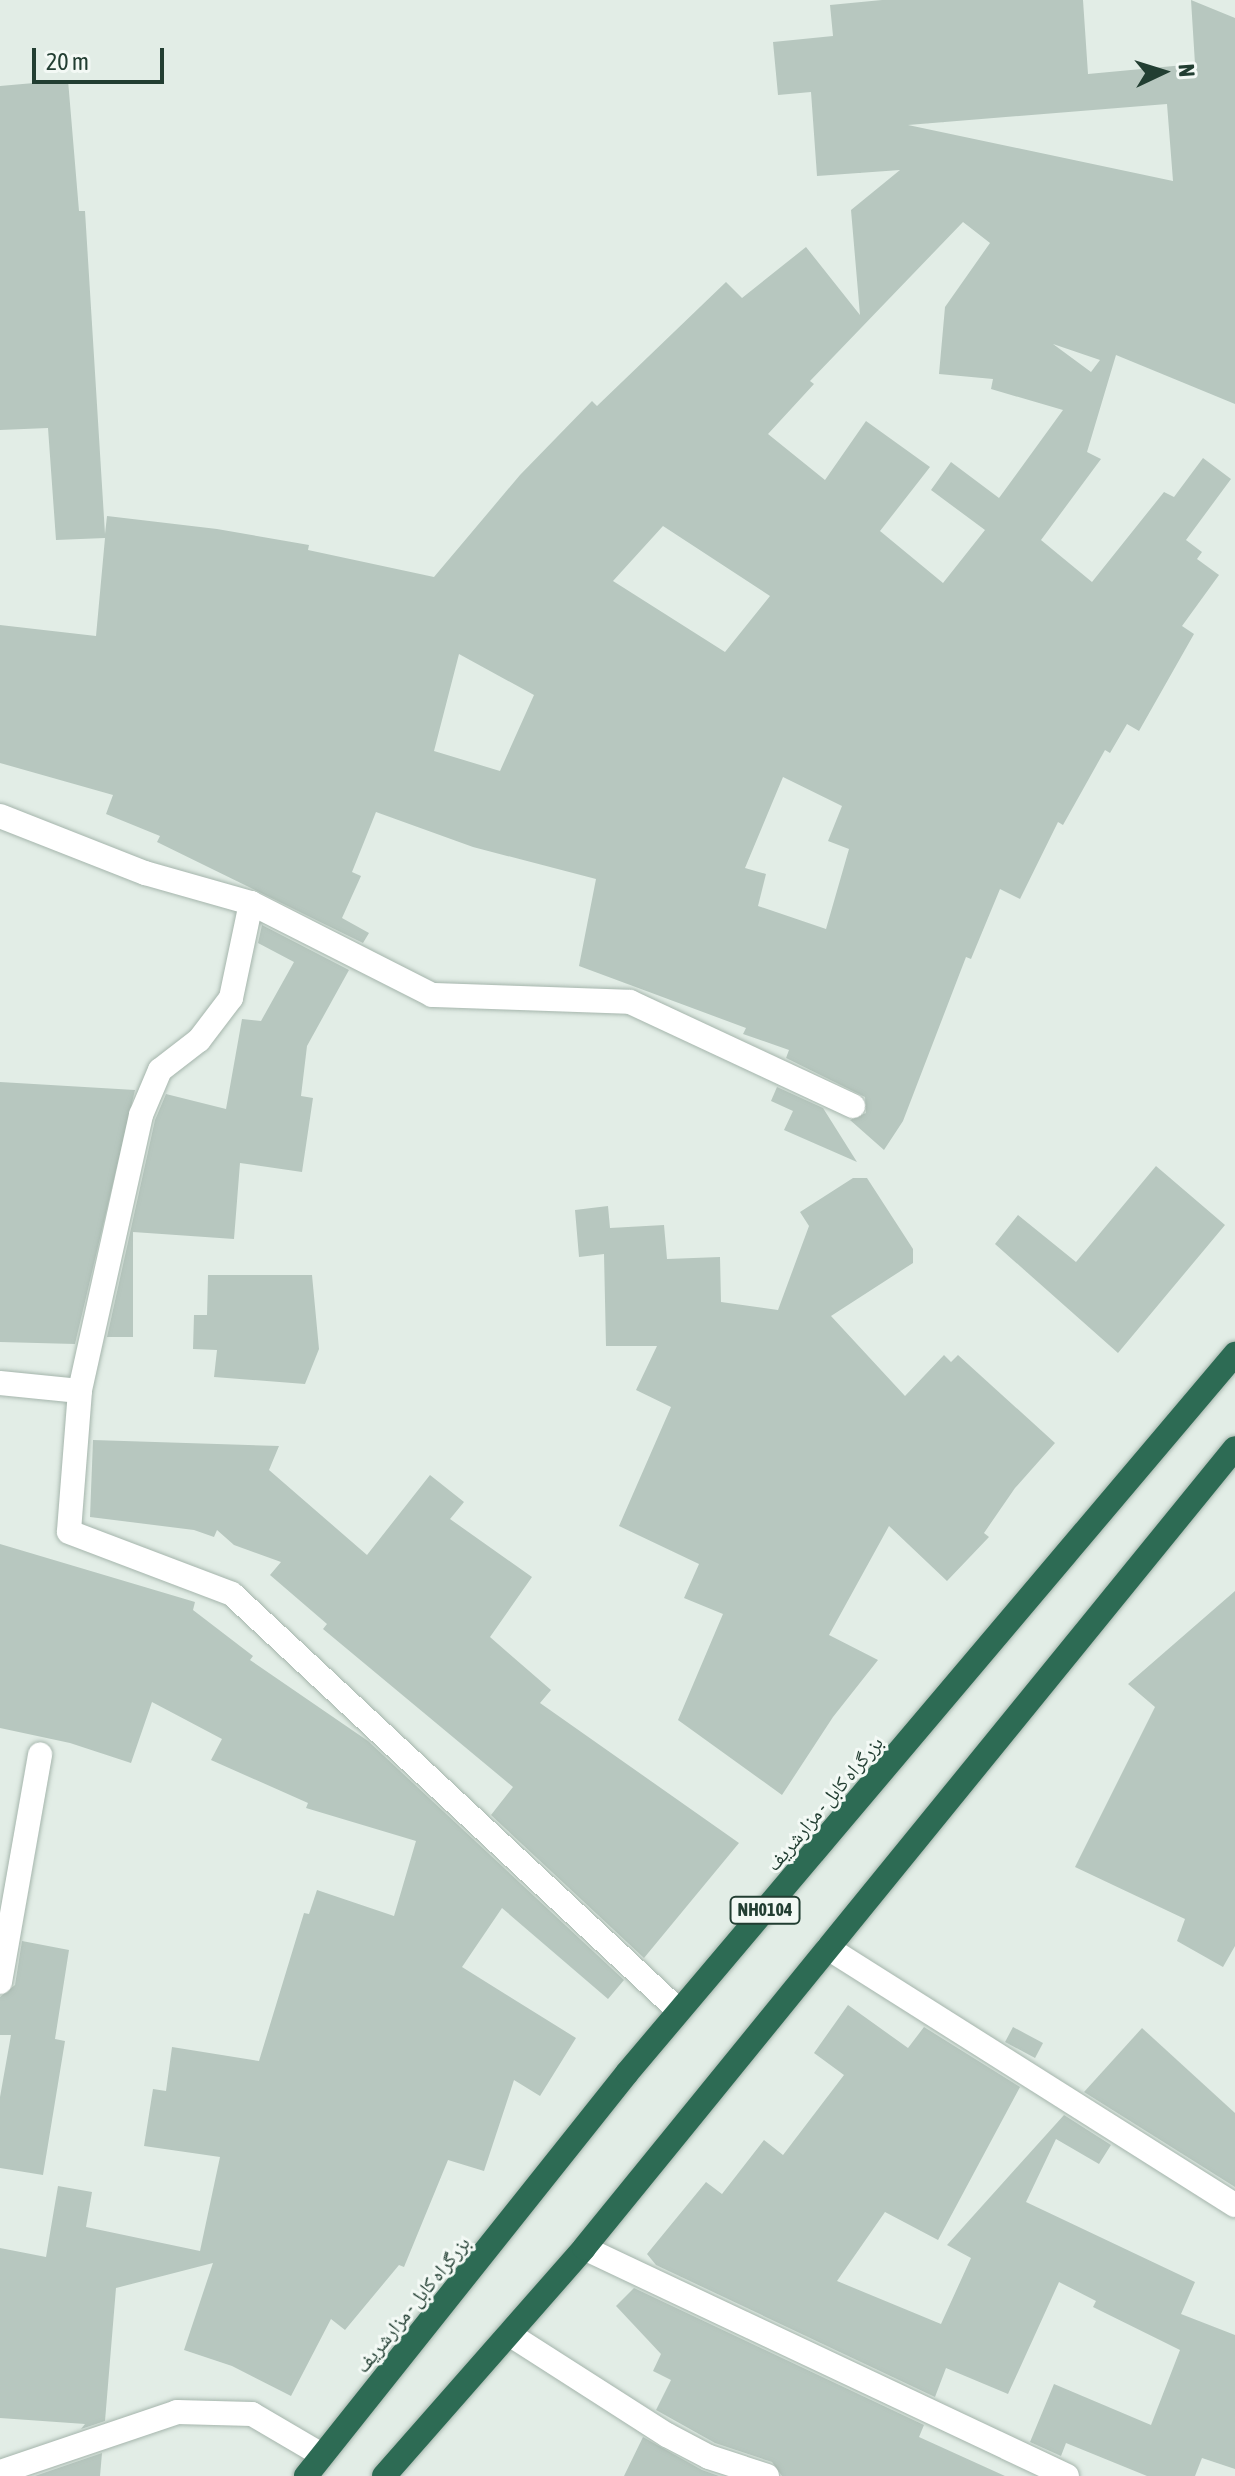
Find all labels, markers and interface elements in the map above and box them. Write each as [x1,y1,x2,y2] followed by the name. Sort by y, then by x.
[36,32,168,82] scale bar
[1123,32,1203,112] north arrow
[46,48,89,75] text: 20 m
[1174,63,1200,78] text: N
[761,1731,887,1875] street label: بزرگراه کابل - مزارشریف
[729,1896,801,1924] road number: NH0104
[350,2231,474,2377] street label: بزرگراه کابل - مزارشریف

